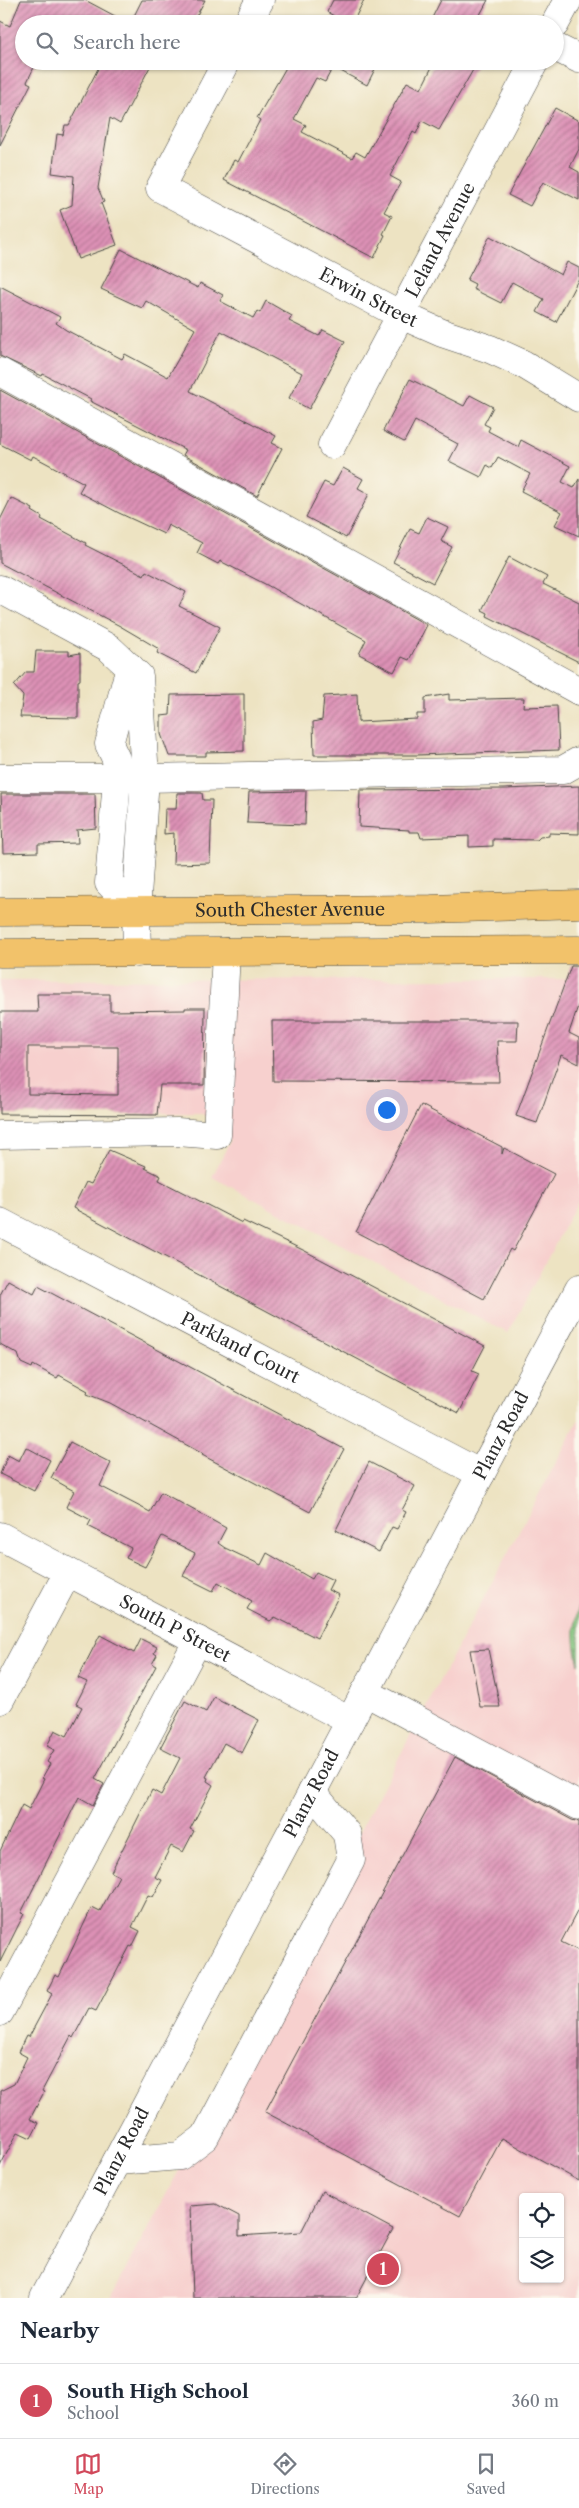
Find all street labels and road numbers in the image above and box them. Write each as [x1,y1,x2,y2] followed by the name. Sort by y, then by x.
[401,179,480,301] street label: Leland Avenue
[316,263,421,332] street label: Erwin Street
[195,898,385,922] street label: South Chester Avenue
[177,1308,304,1388] street label: Parkland Court
[469,1388,534,1484] street label: Planz Road
[116,1590,235,1667] street label: South P Street
[279,1746,344,1841] street label: Planz Road
[89,2103,154,2199] street label: Planz Road

